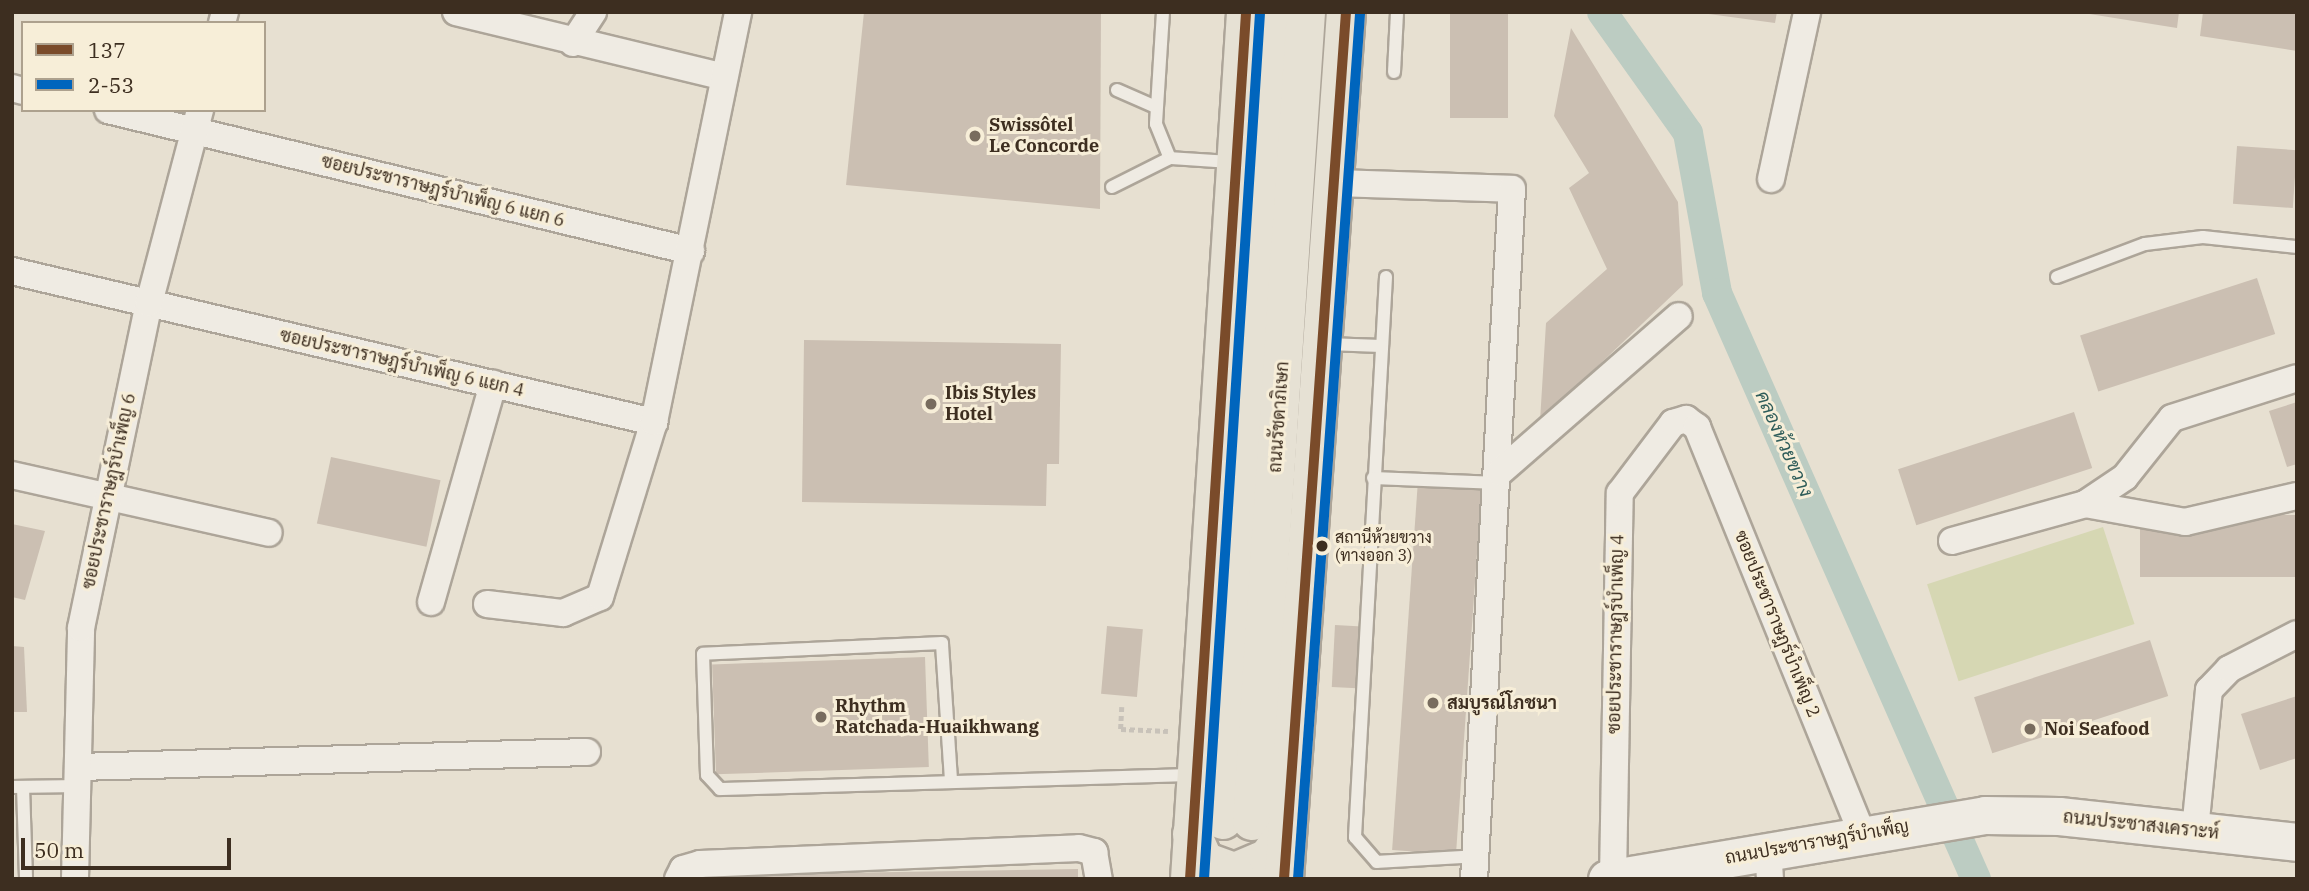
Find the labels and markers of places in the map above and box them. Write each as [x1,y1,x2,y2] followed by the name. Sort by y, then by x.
[989,115,1099,158] place label: Swissôtel Le Concorde
[967,128,983,144] marker: Swissôtel Le Concorde
[945,383,1036,426] place label: Ibis Styles Hotel
[923,396,939,412] marker: Ibis Styles Hotel
[1335,527,1432,565] place label: สถานีห้วยขวาง (ทางออก 3)
[1315,539,1329,553] marker: สถานีห้วยขวาง (ทางออก 3)
[1447,692,1557,714] place label: สมบูรณ์โภชนา
[1425,695,1441,711] marker: สมบูรณ์โภชนา
[835,696,1039,738] place label: Rhythm Ratchada-Huaikhwang
[813,709,829,725] marker: Rhythm Ratchada-Huaikhwang
[2044,718,2150,740] place label: Noi Seafood
[2022,721,2038,737] marker: Noi Seafood

